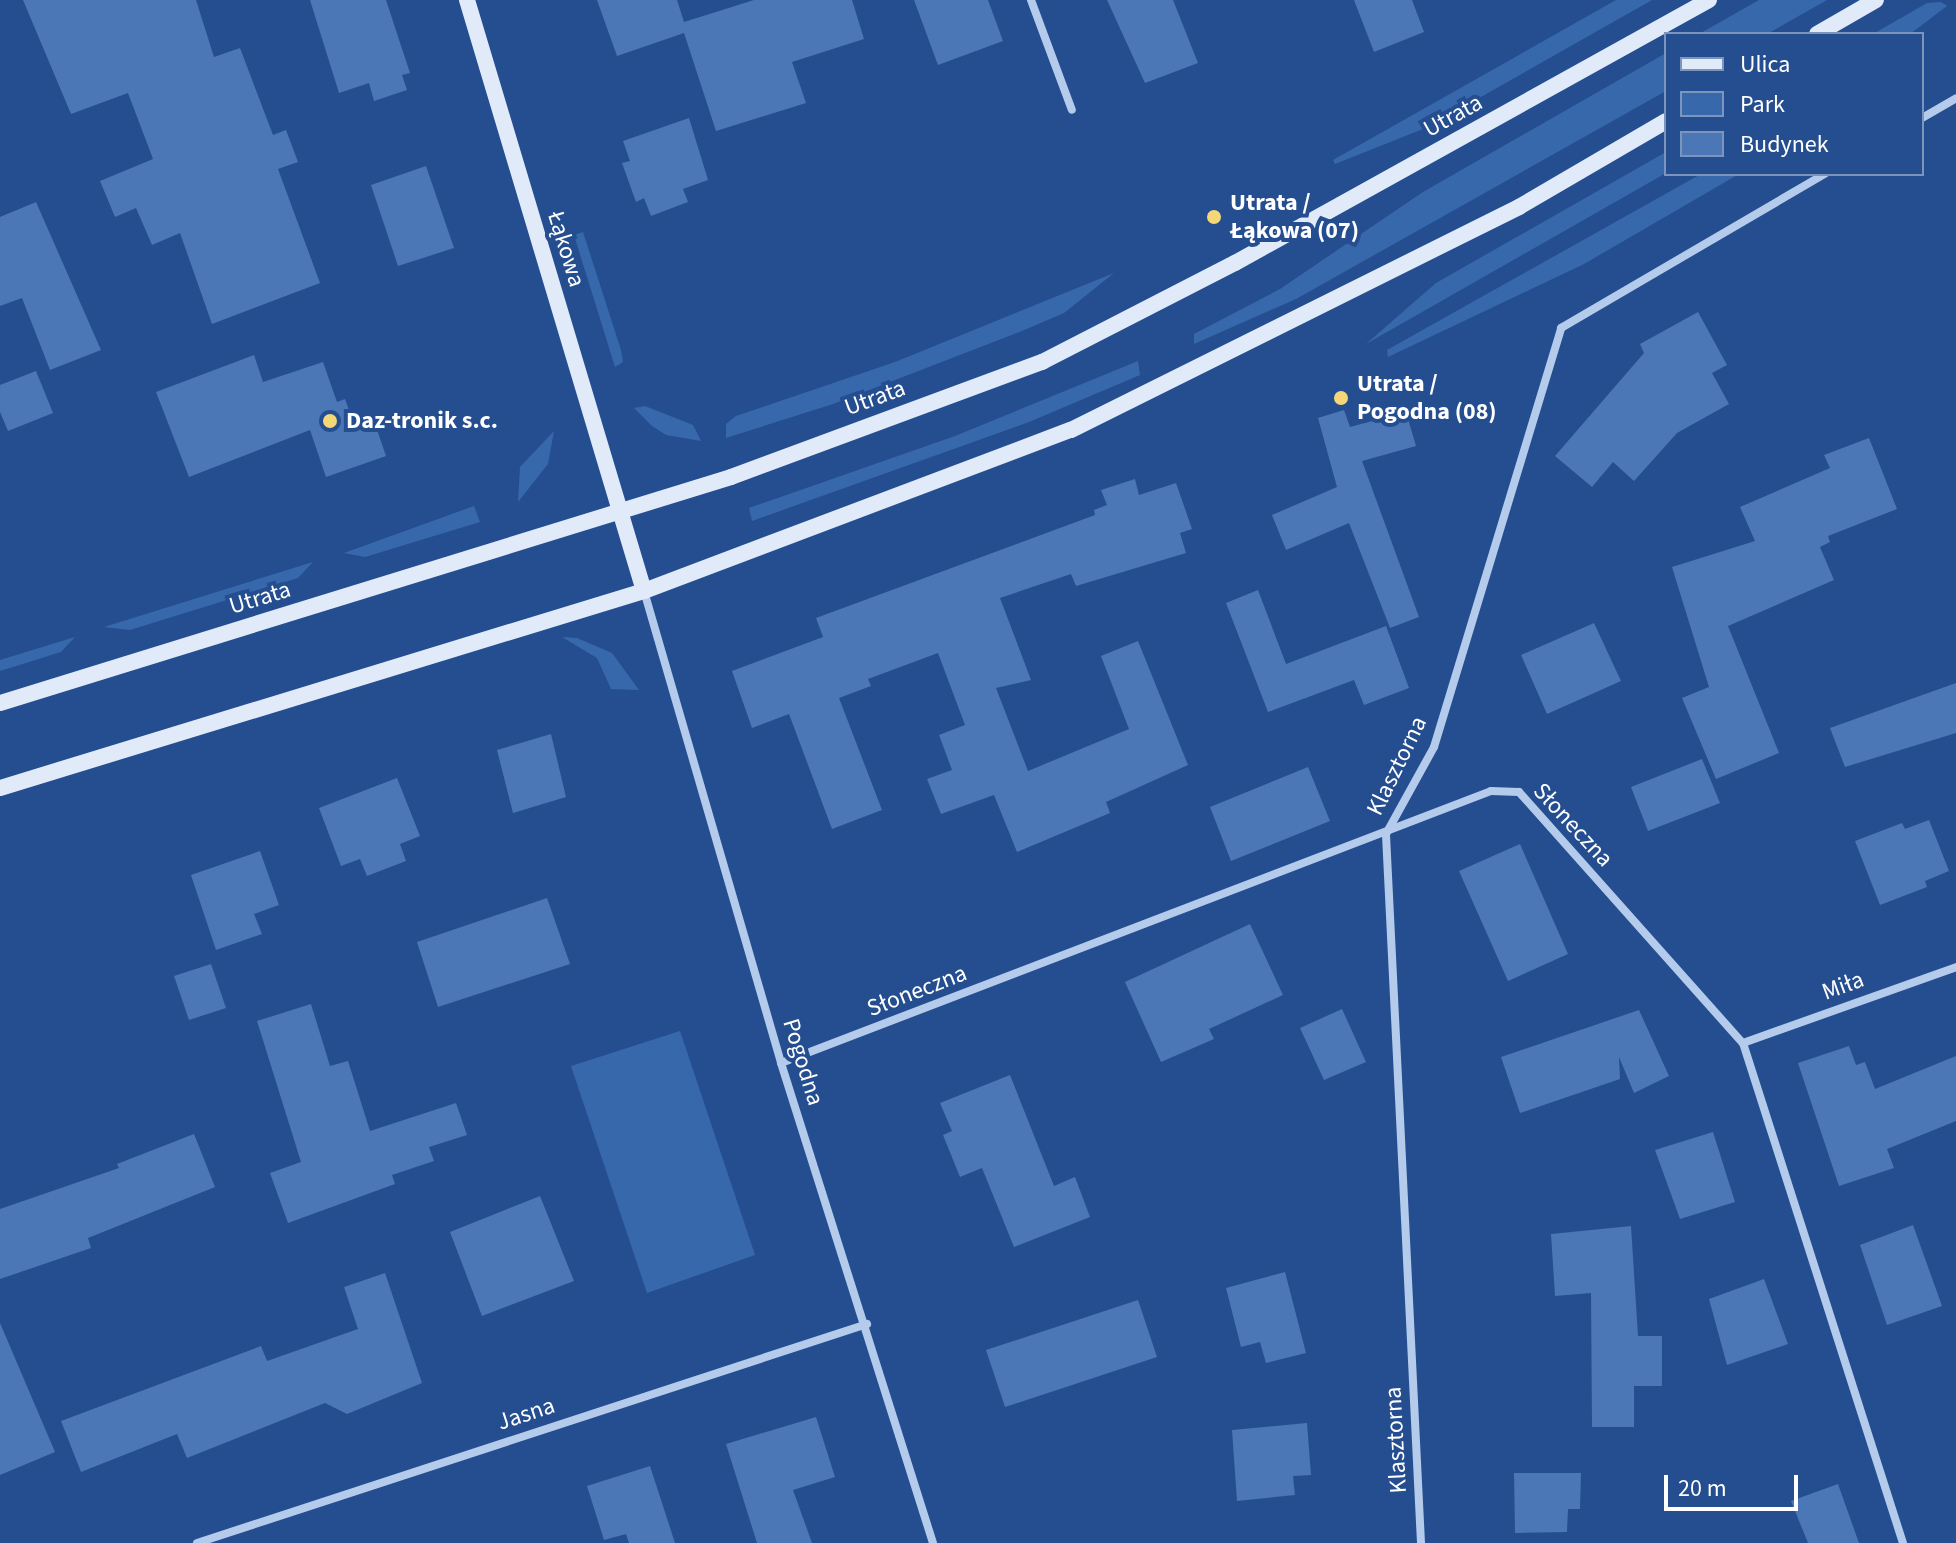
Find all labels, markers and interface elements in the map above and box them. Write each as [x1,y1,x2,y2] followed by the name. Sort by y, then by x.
[1664,32,1924,176] legend
[1740,47,1790,82] text: Ulica
[1740,87,1785,122] text: Park
[1419,88,1487,144] street label: Utrata
[1740,127,1829,162] text: Budynek
[1230,189,1359,245] place label: Utrata / Łąkowa (07)
[541,208,591,290] street label: Łąkowa
[1205,208,1223,226] marker: Utrata / Łąkowa (07)
[1357,370,1497,426] place label: Utrata / Pogodna (08)
[841,374,909,422] street label: Utrata
[1332,389,1350,407] marker: Utrata / Pogodna (08)
[346,407,498,435] place label: Daz-tronik s.c.
[321,412,339,430] marker: Daz-tronik s.c.
[226,575,294,621] street label: Utrata
[1361,712,1433,820] street label: Klasztorna
[1527,777,1619,873] street label: Słoneczna
[863,959,971,1023] street label: Słoneczna
[1818,965,1868,1007] street label: Miła
[776,1015,830,1109] street label: Pogodna
[1379,1386,1413,1494] street label: Klasztorna
[494,1391,558,1437] street label: Jasna
[1668,1459,1802,1509] scale bar
[1678,1471,1727,1506] text: 20 m

